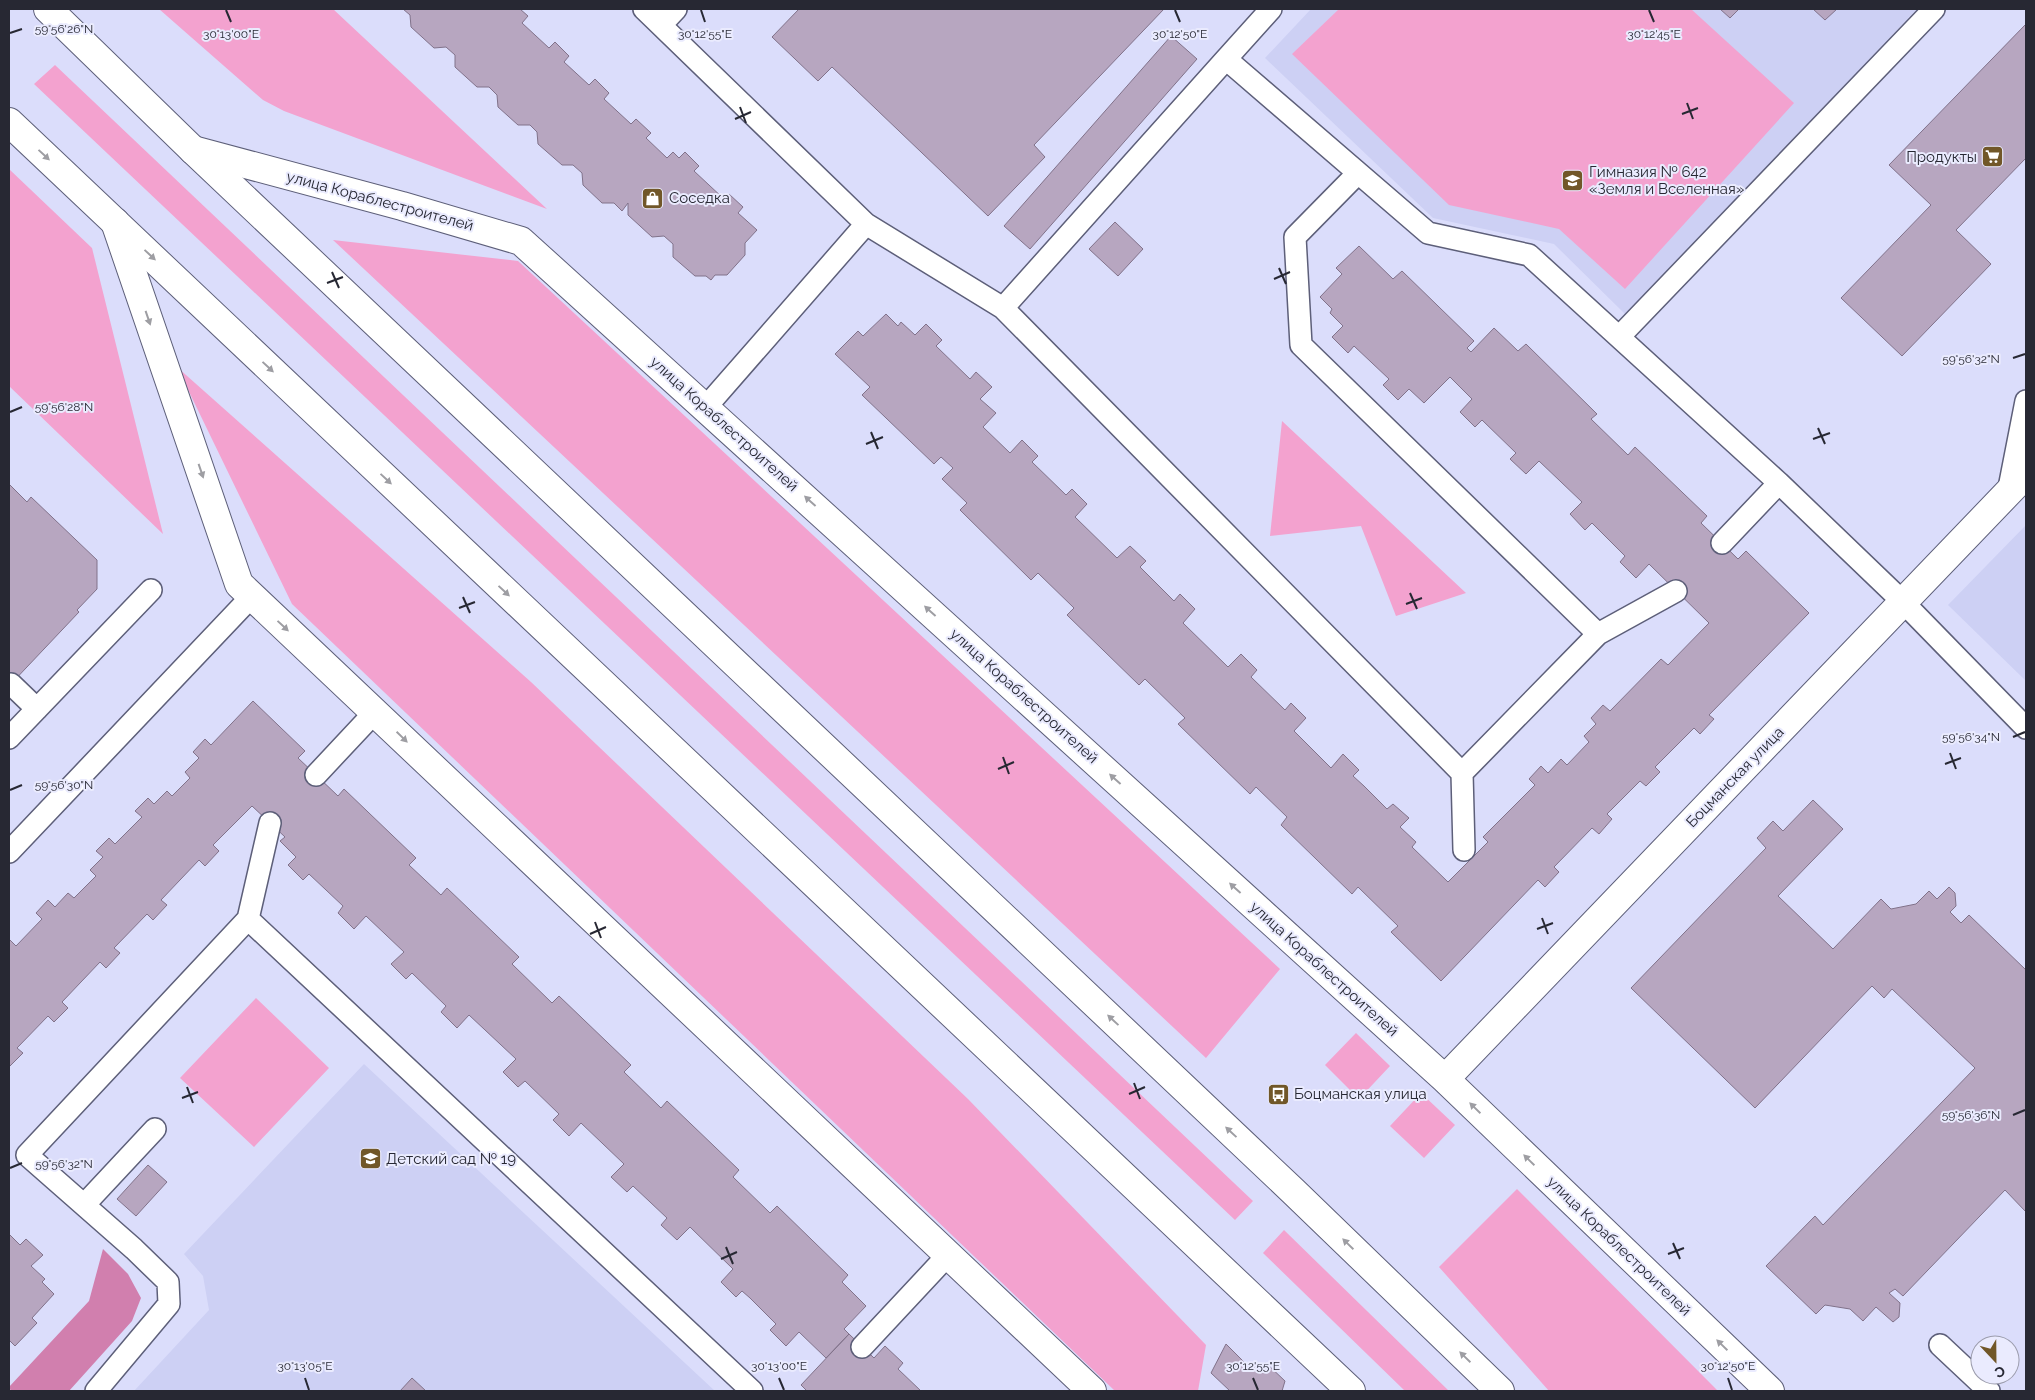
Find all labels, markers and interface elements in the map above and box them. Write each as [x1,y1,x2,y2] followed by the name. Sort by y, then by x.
[35,22,93,36] text: 59°56'26"N
[203,27,259,41] text: 30°13'00"E
[678,27,732,41] text: 30°12'55"E
[1153,27,1207,41] text: 30°12'50"E
[1627,27,1681,41] text: 30°12'45"E
[1981,145,2005,169] supermarket icon: Продукты
[1906,148,1977,166] place label: Продукты
[38,149,50,161] one-way arrow
[1589,163,1744,198] place label: Гимназия № 642 «Земля и Вселенная»
[285,167,475,235] street label: улица Кораблестроителей
[1561,169,1585,193] school or university icon: Гимназия № 642 «Земля и Вселенная»
[641,186,665,210] shop icon: Соседка
[669,189,730,207] place label: Соседка
[144,249,156,261] one-way arrow
[145,310,152,325] one-way arrow
[1942,352,2000,366] text: 59°56'32"N
[646,353,802,495] street label: улица Кораблестроителей
[262,361,274,373] one-way arrow
[35,400,93,414] text: 59°56'28"N
[197,464,205,479] one-way arrow
[380,473,392,485] one-way arrow
[804,495,816,507] one-way arrow
[498,585,510,597] one-way arrow
[924,605,936,617] one-way arrow
[277,620,289,632] one-way arrow
[946,625,1102,767] street label: улица Кораблестроителей
[1682,723,1788,831] street label: Боцманская улица
[1942,730,2000,744] text: 59°56'34"N
[396,731,408,743] one-way arrow
[1109,773,1121,785] one-way arrow
[35,778,93,792] text: 59°56'30"N
[1228,883,1241,894] one-way arrow
[1246,898,1402,1040] street label: улица Кораблестроителей
[1107,1014,1119,1026] one-way arrow
[1266,1082,1290,1106] bus stop icon: Боцманская улица
[1294,1085,1427,1103] place label: Боцманская улица
[1469,1102,1481,1114] one-way arrow
[1942,1108,2000,1122] text: 59°56'36"N
[1225,1126,1237,1138] one-way arrow
[358,1147,382,1171] school or university icon: Детский сад № 19
[386,1150,516,1168] place label: Детский сад № 19
[1523,1154,1535,1166] one-way arrow
[35,1157,93,1171] text: 59°56'32"N
[1543,1173,1695,1319] street label: улица Кораблестроителей
[1342,1238,1354,1250] one-way arrow
[1970,1335,2020,1385] north arrow
[1716,1339,1728,1351] one-way arrow
[1459,1351,1471,1363] one-way arrow
[277,1359,333,1373] text: 30°13'05"E
[751,1359,807,1373] text: 30°13'00"E
[1226,1359,1280,1373] text: 30°12'55"E
[1701,1359,1755,1373] text: 30°12'50"E
[1992,1363,2007,1381] text: С

